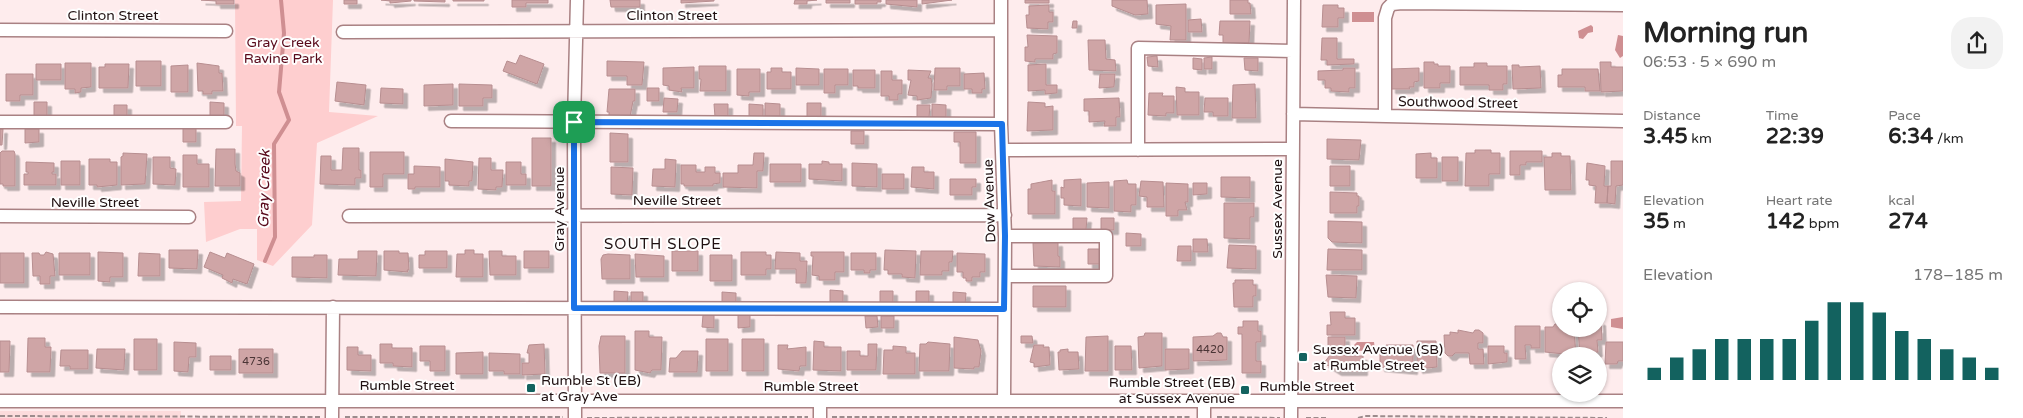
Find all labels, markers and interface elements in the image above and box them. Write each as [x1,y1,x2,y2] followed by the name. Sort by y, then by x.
[68,7,159,24] street label: Clinton Street
[627,7,718,24] street label: Clinton Street
[1643,16,1808,50] text: Morning run
[1951,17,2003,69] button: share
[244,34,323,67] park label: Gray Creek Ravine Park
[1643,52,1776,72] text: 06:53 · 5 × 690 m
[1398,93,1519,112] street label: Southwood Street
[553,101,595,143] pin
[1643,107,1701,124] text: Distance
[1766,107,1798,124] text: Time
[1888,107,1921,124] text: Pace
[560,108,588,136] icon: arrive
[1643,124,1688,149] text: 3.45
[1766,124,1824,149] text: 22:39
[1888,124,1933,149] text: 6:34
[1688,130,1712,147] text: km
[1933,130,1964,147] text: /km
[254,148,274,228] water label: Gray Creek
[980,159,999,243] street label: Dow Avenue
[1269,159,1286,259] street label: Sussex Avenue
[551,166,568,251] street label: Gray Avenue
[633,192,722,209] street label: Neville Street
[1643,192,1704,209] text: Elevation
[1766,192,1832,209] text: Heart rate
[1888,192,1915,209] text: kcal
[51,194,140,211] street label: Neville Street
[1643,209,1669,234] text: 35
[1766,209,1805,234] text: 142
[1888,209,1928,234] text: 274
[1669,215,1686,232] text: m
[1805,215,1839,232] text: bpm
[604,235,722,253] district label: SOUTH SLOPE
[1643,265,1713,285] text: Elevation
[1913,265,2003,285] text: 178–185 m
[1552,282,1607,402] map controls
[1552,282,1607,337] button: locate
[1313,341,1443,374] place label: Sussex Avenue (SB) at Rumble Street
[1196,343,1224,356] house number: 4420
[1552,347,1607,402] button: layers
[1297,351,1309,363] marker: Sussex Avenue (SB) at Rumble Street
[242,355,270,368] house number: 4736
[541,372,641,405] place label: Rumble St (EB) at Gray Ave
[1109,374,1235,407] place label: Rumble Street (EB) at Sussex Avenue
[359,377,455,394] street label: Rumble Street
[763,378,859,395] street label: Rumble Street
[1259,378,1355,395] street label: Rumble Street
[525,382,537,394] marker: Rumble St (EB) at Gray Ave
[1239,384,1251,396] marker: Rumble Street (EB) at Sussex Avenue

